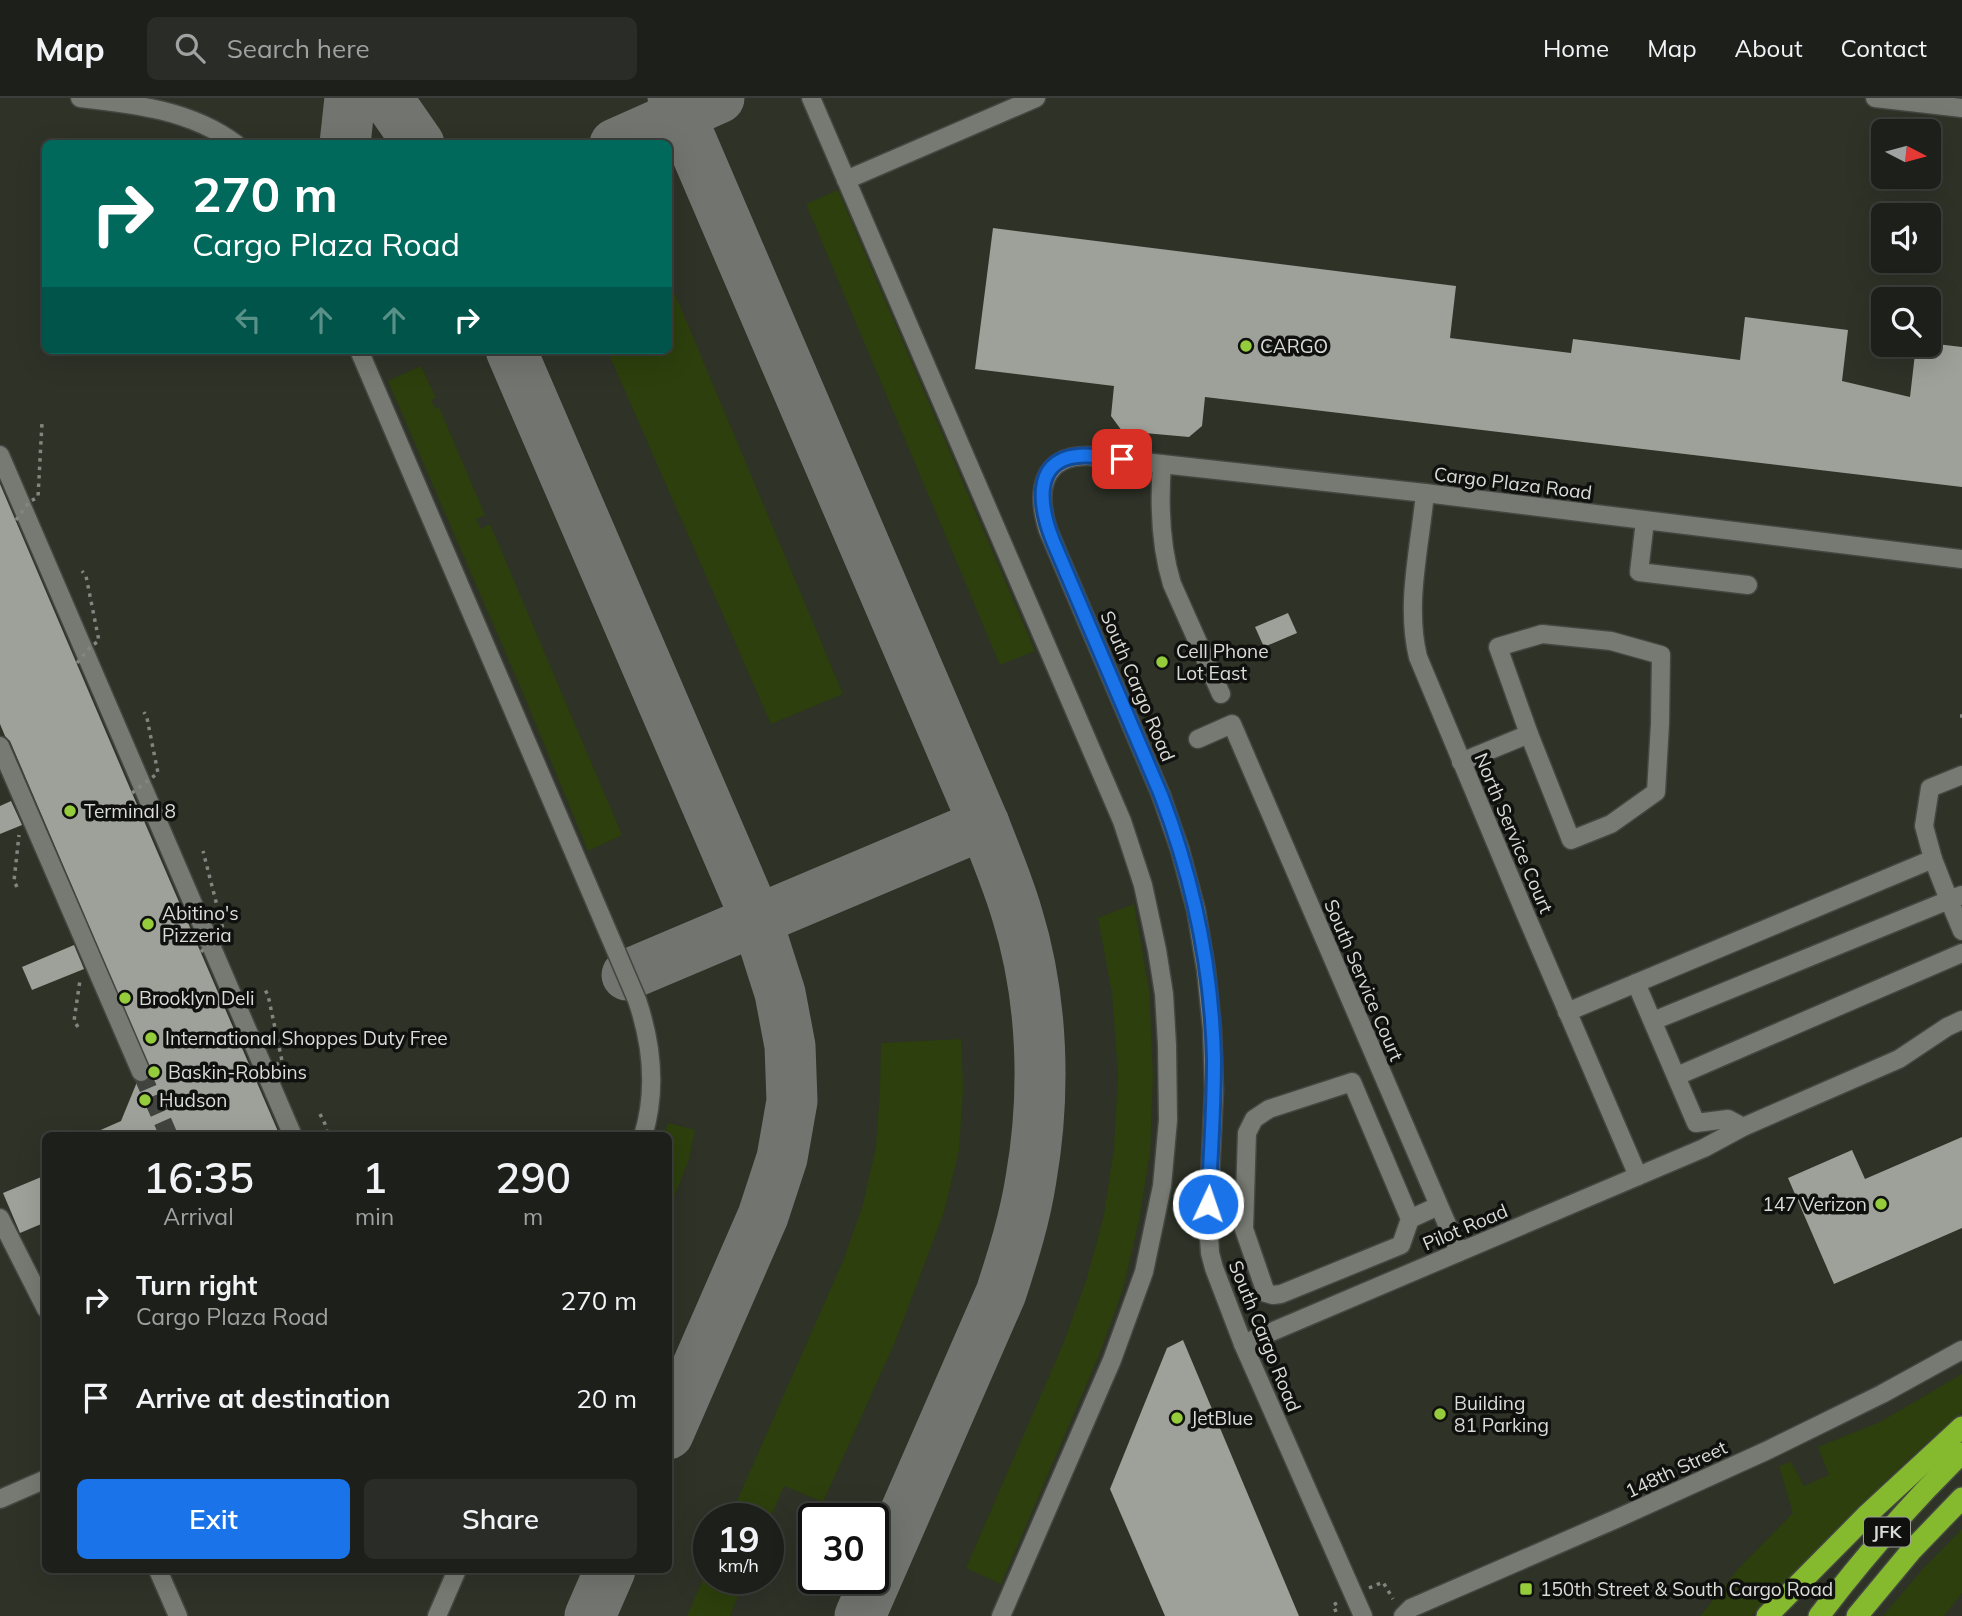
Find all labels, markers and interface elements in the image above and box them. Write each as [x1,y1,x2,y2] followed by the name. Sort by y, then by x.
[147,17,637,80] search box
[35,28,105,69] text: Map
[171,29,209,67] icon: search
[227,32,370,65] text: Search here
[1543,33,1609,63] text: Home
[1647,33,1697,63] text: Map
[1735,33,1803,63] text: About
[1841,33,1927,63] text: Contact
[1871,119,1941,189] north arrow
[1871,119,1941,357] map controls
[192,163,338,224] text: 270 m
[77,168,168,259] icon: right
[1871,203,1941,273] button: sound
[192,224,460,264] text: Cargo Plaza Road
[1871,287,1941,357] button: search
[229,301,267,339] icon: left
[302,301,340,339] icon: ahead
[375,301,413,339] icon: ahead
[448,301,486,339] icon: right
[1260,334,1328,358] place label: CARGO
[1238,338,1254,354] marker: CARGO
[1092,429,1152,489] pin
[1103,440,1141,478] icon: arrive
[1433,461,1593,505] street label: Cargo Plaza Road
[1095,607,1181,765] street label: South Cargo Road
[1176,639,1269,685] place label: Cell Phone Lot East
[1154,654,1170,670] marker: Cell Phone Lot East
[1469,749,1559,917] street label: North Service Court
[84,799,176,823] place label: Terminal 8
[62,803,78,819] marker: Terminal 8
[1319,896,1409,1065] street label: South Service Court
[162,901,239,947] place label: Abitino's Pizzeria
[140,916,156,932] marker: Abitino's Pizzeria
[139,986,254,1010] place label: Brooklyn Deli
[117,990,133,1006] marker: Brooklyn Deli
[165,1026,448,1050] place label: International Shoppes Duty Free
[143,1030,159,1046] marker: International Shoppes Duty Free
[168,1060,307,1084] place label: Baskin-Robbins
[146,1064,162,1080] marker: Baskin-Robbins
[159,1088,227,1112] place label: Hudson
[137,1092,153,1108] marker: Hudson
[143,1151,254,1204] text: 16:35
[362,1151,387,1204] text: 1
[495,1151,571,1204] text: 290
[1171,1167,1245,1241] position arrow
[1762,1192,1867,1216] place label: 147 Verizon
[1873,1196,1889,1212] marker: 147 Verizon
[1419,1198,1511,1256] street label: Pilot Road
[163,1202,234,1231] text: Arrival
[355,1202,394,1231] text: min
[523,1202,543,1231] text: m
[1224,1257,1306,1415] street label: South Cargo Road
[136,1269,257,1302] text: Turn right
[77,1281,115,1319] icon: right
[561,1284,637,1317] text: 270 m
[136,1302,329,1331] text: Cargo Plaza Road
[77,1379,115,1417] icon: arrive
[136,1382,391,1415] text: Arrive at destination
[576,1382,637,1415] text: 20 m
[1454,1391,1549,1437] place label: Building 81 Parking
[1191,1406,1253,1430] place label: JetBlue
[1432,1406,1448,1422] marker: Building 81 Parking
[1169,1410,1185,1426] marker: JetBlue
[1621,1435,1731,1503] street label: 148th Street
[77,1479,350,1559] button: Exit
[364,1479,637,1559] button: Share
[798,1503,889,1594] speed limit sign: 30
[717,1517,760,1561] text: 19
[1864,1518,1910,1546] road number: JFK
[718,1554,759,1577] text: km/h
[1540,1577,1833,1601] place label: 150th Street & South Cargo Road
[1518,1581,1534,1597] marker: 150th Street & South Cargo Road

